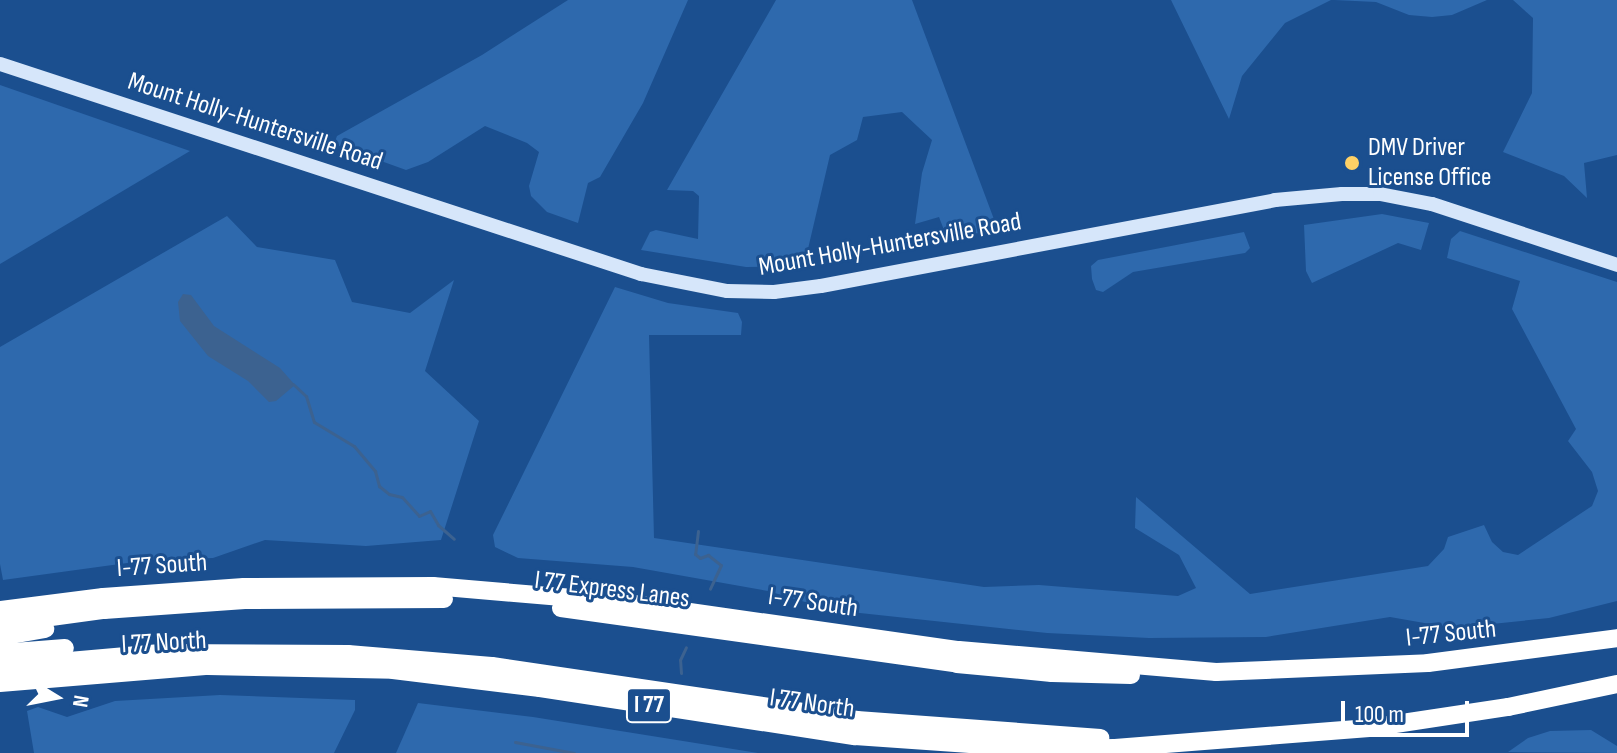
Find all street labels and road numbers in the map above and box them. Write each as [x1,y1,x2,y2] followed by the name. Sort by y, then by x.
[124,66,386,178] street label: Mount Holly-Huntersville Road
[756,207,1024,283] street label: Mount Holly-Huntersville Road
[116,547,208,585] street label: I-77 South
[533,565,691,615] street label: I 77 Express Lanes
[766,581,860,625] street label: I-77 South
[1404,614,1498,654] street label: I-77 South
[121,625,207,661] street label: I 77 North
[768,683,856,725] street label: I 77 North
[625,685,673,725] road number: I 77

